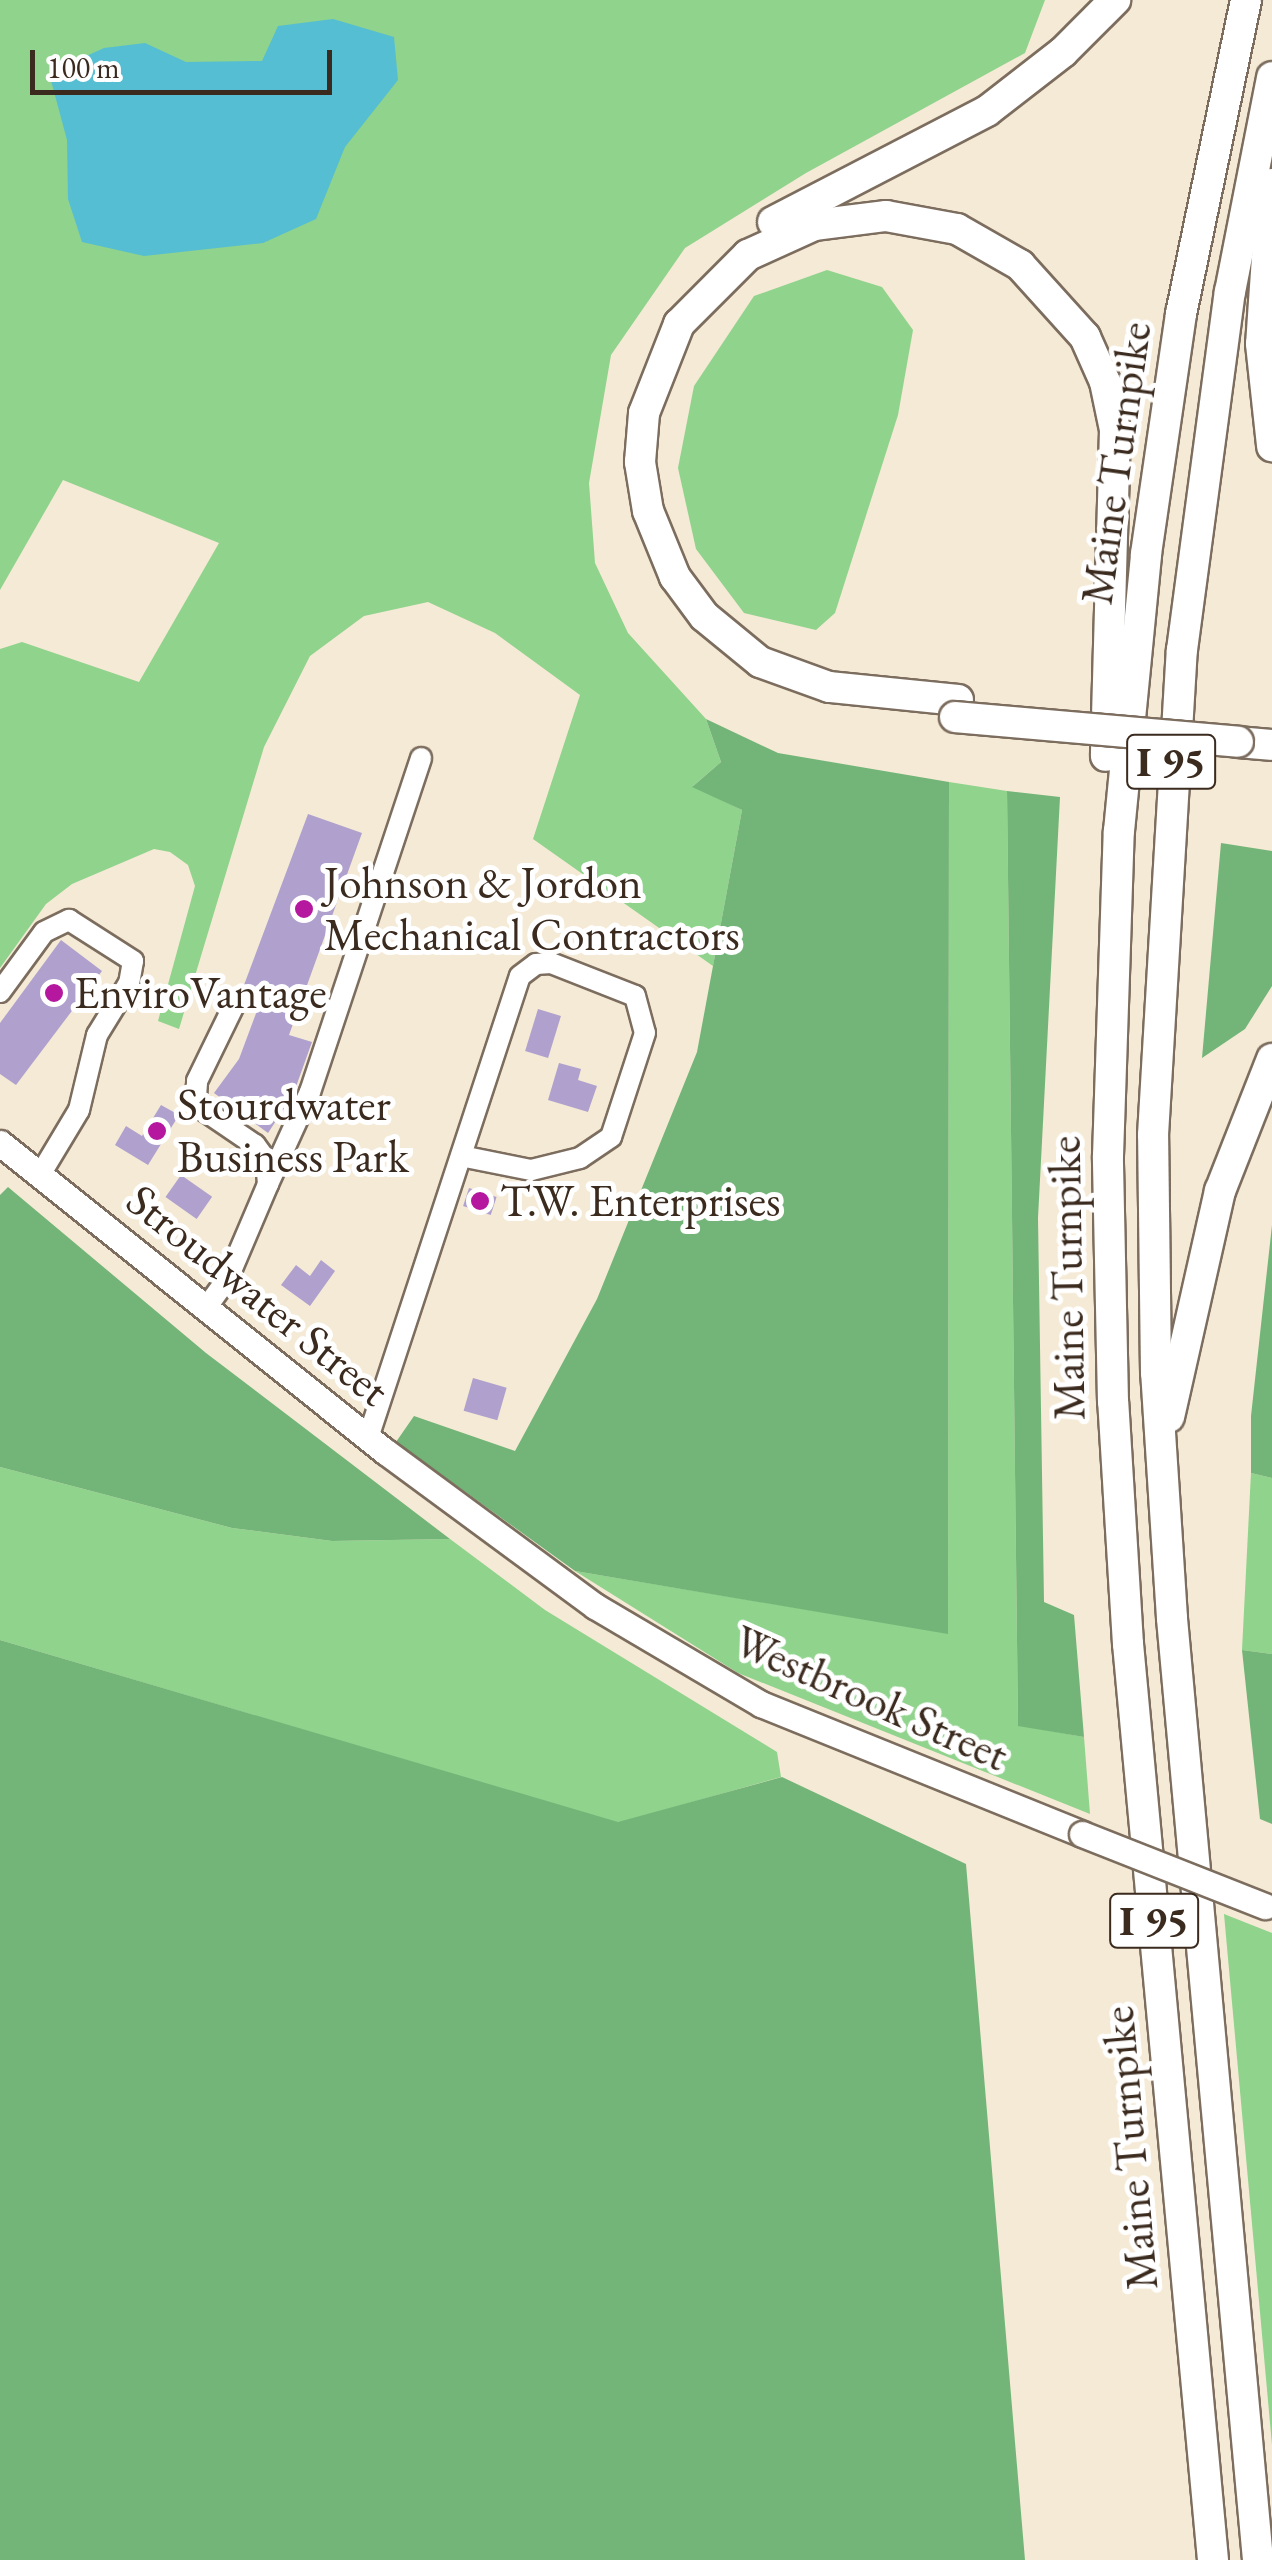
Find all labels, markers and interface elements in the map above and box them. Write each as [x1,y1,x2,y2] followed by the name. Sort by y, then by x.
[35,30,338,92] scale bar
[47,48,120,87] text: 100 m
[1069,318,1163,608] street label: Maine Turnpike
[1126,725,1216,799] road number: I 95
[324,856,740,962] place label: Johnson & Jordon Mechanical Contractors
[293,898,315,920] marker: Johnson & Jordon Mechanical Contractors
[74,966,327,1020] place label: EnviroVantage
[43,982,65,1004] marker: EnviroVantage
[177,1078,409,1184] place label: Stourdwater Business Park
[146,1120,168,1142] marker: Stourdwater Business Park
[1038,1135,1096,1421] street label: Maine Turnpike
[116,1173,400,1417] street label: Stroudwater Street
[500,1174,781,1228] place label: T.W. Enterprises
[469,1190,491,1212] marker: T.W. Enterprises
[726,1614,1016,1782] street label: Westbrook Street
[1109,1884,1199,1958] road number: I 95
[1091,2004,1169,2292] street label: Maine Turnpike

